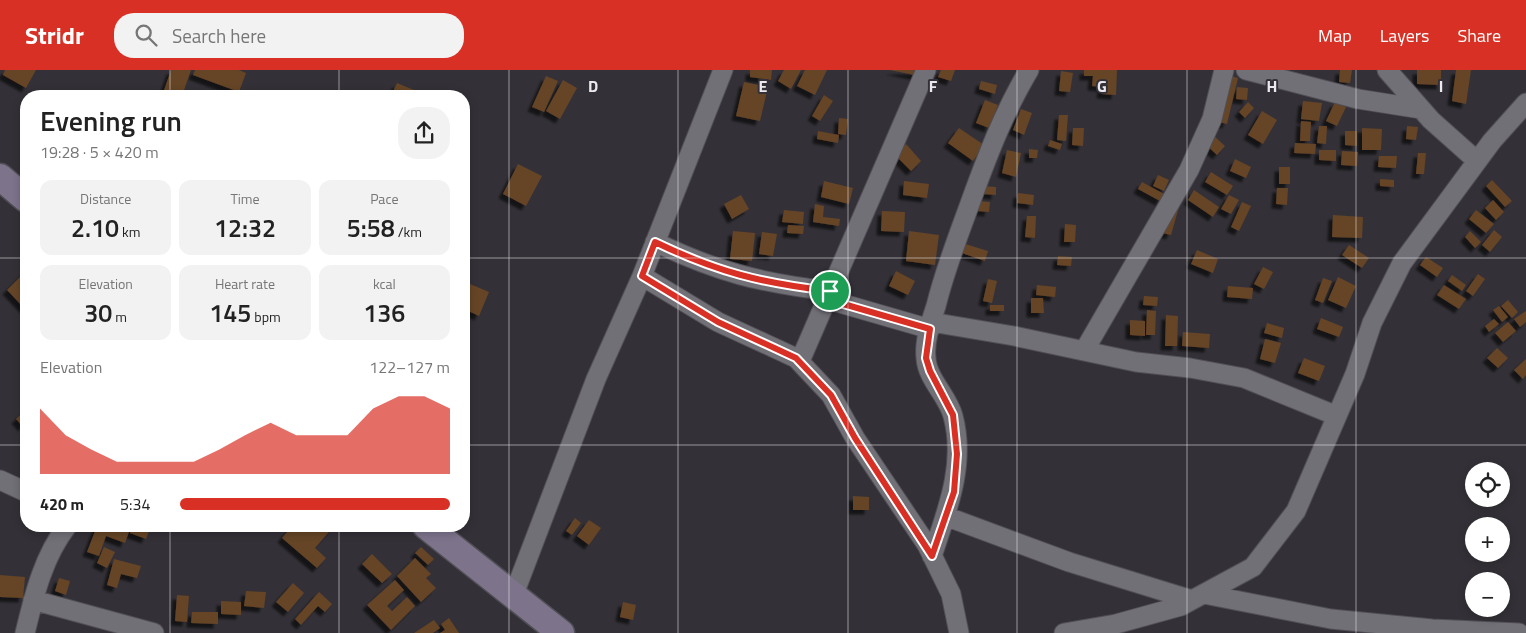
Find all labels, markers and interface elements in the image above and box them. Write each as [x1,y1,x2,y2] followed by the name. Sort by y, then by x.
[114,13,464,58] search box
[25,17,84,53] text: Stridr
[132,21,160,49] icon: search
[172,21,266,50] text: Search here
[1318,22,1352,49] text: Map
[1380,22,1429,49] text: Layers
[1457,22,1501,49] text: Share
[588,74,598,98] text: D
[759,74,768,98] text: E
[929,74,938,98] text: F
[1097,74,1107,98] text: G
[1267,74,1277,98] text: H
[1439,74,1443,98] text: I
[40,99,182,142] text: Evening run
[398,107,450,159] button: share
[40,140,159,164] text: 19:28 · 5 × 420 m
[80,188,131,209] text: Distance
[230,188,260,209] text: Time
[370,188,398,209] text: Pace
[71,209,119,247] text: 2.10
[214,209,276,247] text: 12:32
[347,209,395,247] text: 5:58
[119,221,140,242] text: km
[395,221,422,242] text: /km
[809,270,851,312] pin
[78,273,133,294] text: Elevation
[215,273,275,294] text: Heart rate
[373,273,396,294] text: kcal
[816,277,844,305] icon: arrive
[84,294,112,332] text: 30
[209,294,251,332] text: 145
[363,294,405,332] text: 136
[112,306,127,327] text: m
[251,306,281,327] text: bpm
[40,355,102,379] text: Elevation
[369,355,450,379] text: 122–127 m
[1465,462,1510,617] map controls
[1465,462,1510,507] button: locate
[40,492,84,516] text: 420 m
[120,492,150,516] text: 5:34
[1465,517,1510,562] button: +
[1465,572,1510,617] button: −

